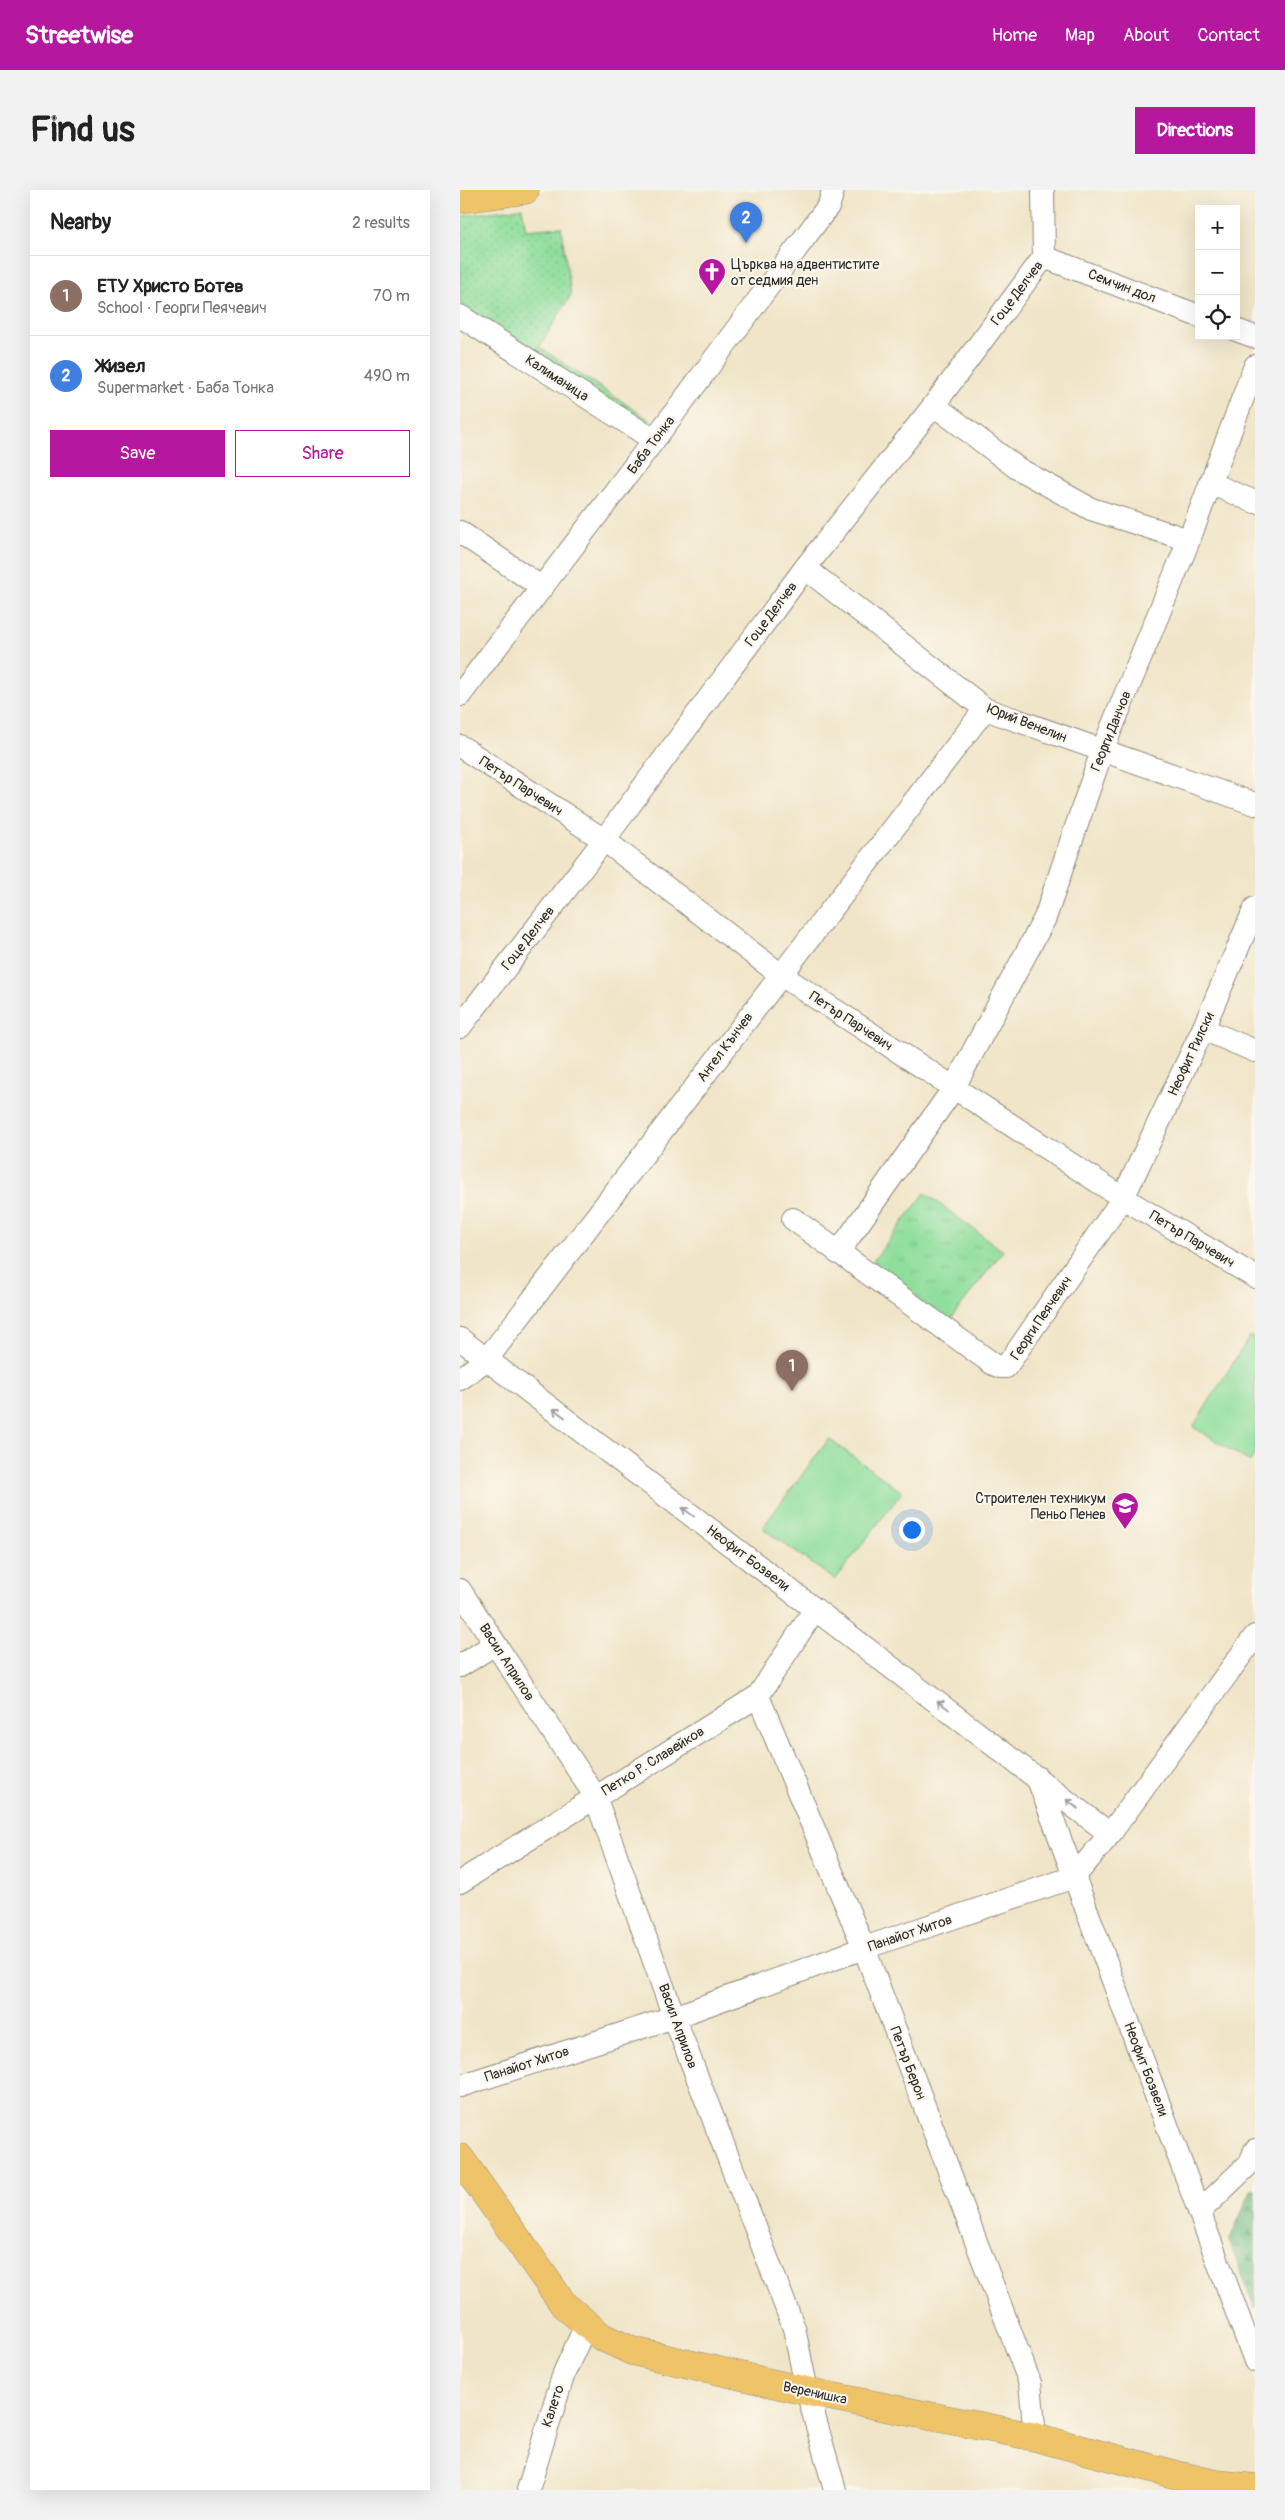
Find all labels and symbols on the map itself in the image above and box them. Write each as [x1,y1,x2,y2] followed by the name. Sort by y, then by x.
[730,202,762,243] pin: 2
[731,256,879,289] place label: Църква на адвентистите от седмия ден
[697,257,727,296] church icon: Църква на адвентистите от седмия ден
[987,257,1047,329] street label: Гоце Делчев
[1086,265,1158,307] street label: Семчин дол
[522,351,592,405] street label: Калиманица
[624,413,678,477] street label: Баба Тонка
[741,578,801,650] street label: Гоце Делчев
[1087,688,1135,774] street label: Георги Данчов
[985,700,1069,746] street label: Юрий Венелин
[476,753,566,819] street label: Петър Парчевич
[498,903,558,973] street label: Гоце Делчев
[806,988,896,1054] street label: Петър Парчевич
[693,1009,757,1085] street label: Ангел Кънчев
[1164,1009,1218,1099] street label: Неофит Рилски
[1146,1207,1238,1271] street label: Петър Парчевич
[1007,1273,1075,1363] street label: Георги Пеячевич
[776,1350,808,1391] pin: 1
[552,1408,566,1418] one-way arrow
[975,1490,1106,1523] place label: Строителен техникум Пеньо Пенев
[1110,1491,1140,1530] school or university icon: Строителен техникум Пеньо Пенев
[682,1506,695,1517] one-way arrow
[899,1517,925,1543] your location
[703,1521,793,1595] street label: Неофит Бозвели
[476,1620,538,1704] street label: Васил Априлов
[937,1700,950,1711] one-way arrow
[599,1723,708,1799] street label: Петко Р. Славейков
[1065,1799,1079,1809] one-way arrow
[866,1911,954,1955] street label: Панайот Хитов
[655,1981,701,2071] street label: Васил Априлов
[1120,2020,1172,2118] street label: Неофит Бозвели
[886,2024,930,2102] street label: Петър Берон
[483,2042,572,2086] street label: Панайот Хитов
[781,2378,849,2408] street label: Веренишка
[538,2382,568,2429] street label: Калето

